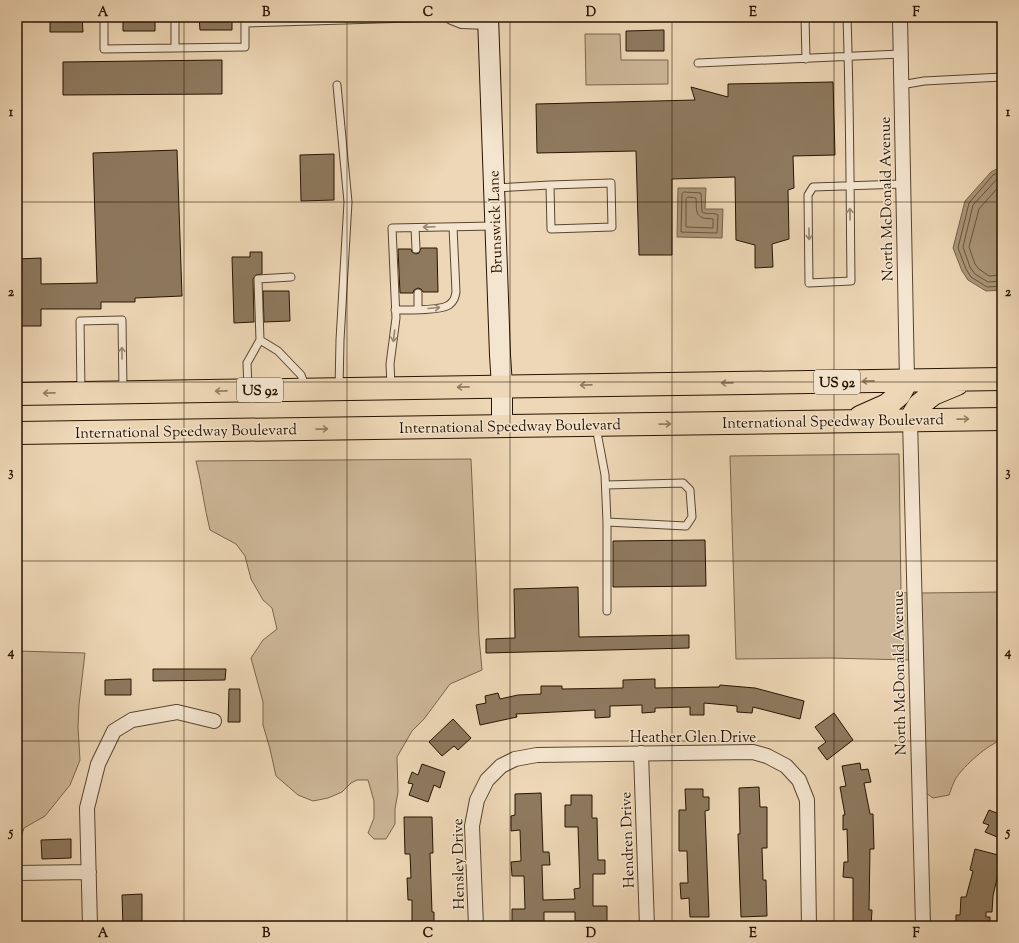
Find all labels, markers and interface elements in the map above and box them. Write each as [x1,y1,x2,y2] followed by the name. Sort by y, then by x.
[98,4,109,22] text: A
[262,4,271,22] text: B
[423,4,433,22] text: C
[586,4,596,22] text: D
[749,4,757,22] text: E
[912,4,920,22] text: F
[9,104,14,122] text: 1
[1006,104,1011,122] text: 1
[876,116,899,282] street label: North McDonald Avenue
[484,170,509,274] street label: Brunswick Lane
[846,208,854,221] one-way arrow
[423,224,436,231] one-way arrow
[805,227,813,240] one-way arrow
[8,284,15,302] text: 2
[1005,284,1012,302] text: 2
[427,304,440,312] one-way arrow
[390,329,397,342] one-way arrow
[118,347,126,360] one-way arrow
[814,370,860,394] road number: US 92
[862,377,875,385] one-way arrow
[237,378,283,402] road number: US 92
[721,379,734,387] one-way arrow
[580,381,593,389] one-way arrow
[457,383,470,391] one-way arrow
[215,387,228,395] one-way arrow
[43,389,56,397] one-way arrow
[722,410,945,435] street label: International Speedway Boulevard
[399,415,622,440] street label: International Speedway Boulevard
[956,415,969,423] one-way arrow
[75,420,298,445] street label: International Speedway Boulevard
[658,420,671,428] one-way arrow
[315,425,328,433] one-way arrow
[8,464,14,482] text: 3
[1005,464,1011,482] text: 3
[889,590,912,756] street label: North McDonald Avenue
[7,644,15,662] text: 4
[1004,644,1012,662] text: 4
[630,728,756,749] street label: Heather Glen Drive
[616,791,641,889] street label: Hendren Drive
[448,818,471,910] street label: Hensley Drive
[8,824,14,842] text: 5
[1005,824,1011,842] text: 5
[98,925,109,943] text: A
[262,925,271,943] text: B
[423,925,433,943] text: C
[586,925,596,943] text: D
[749,925,757,943] text: E
[912,925,920,943] text: F

